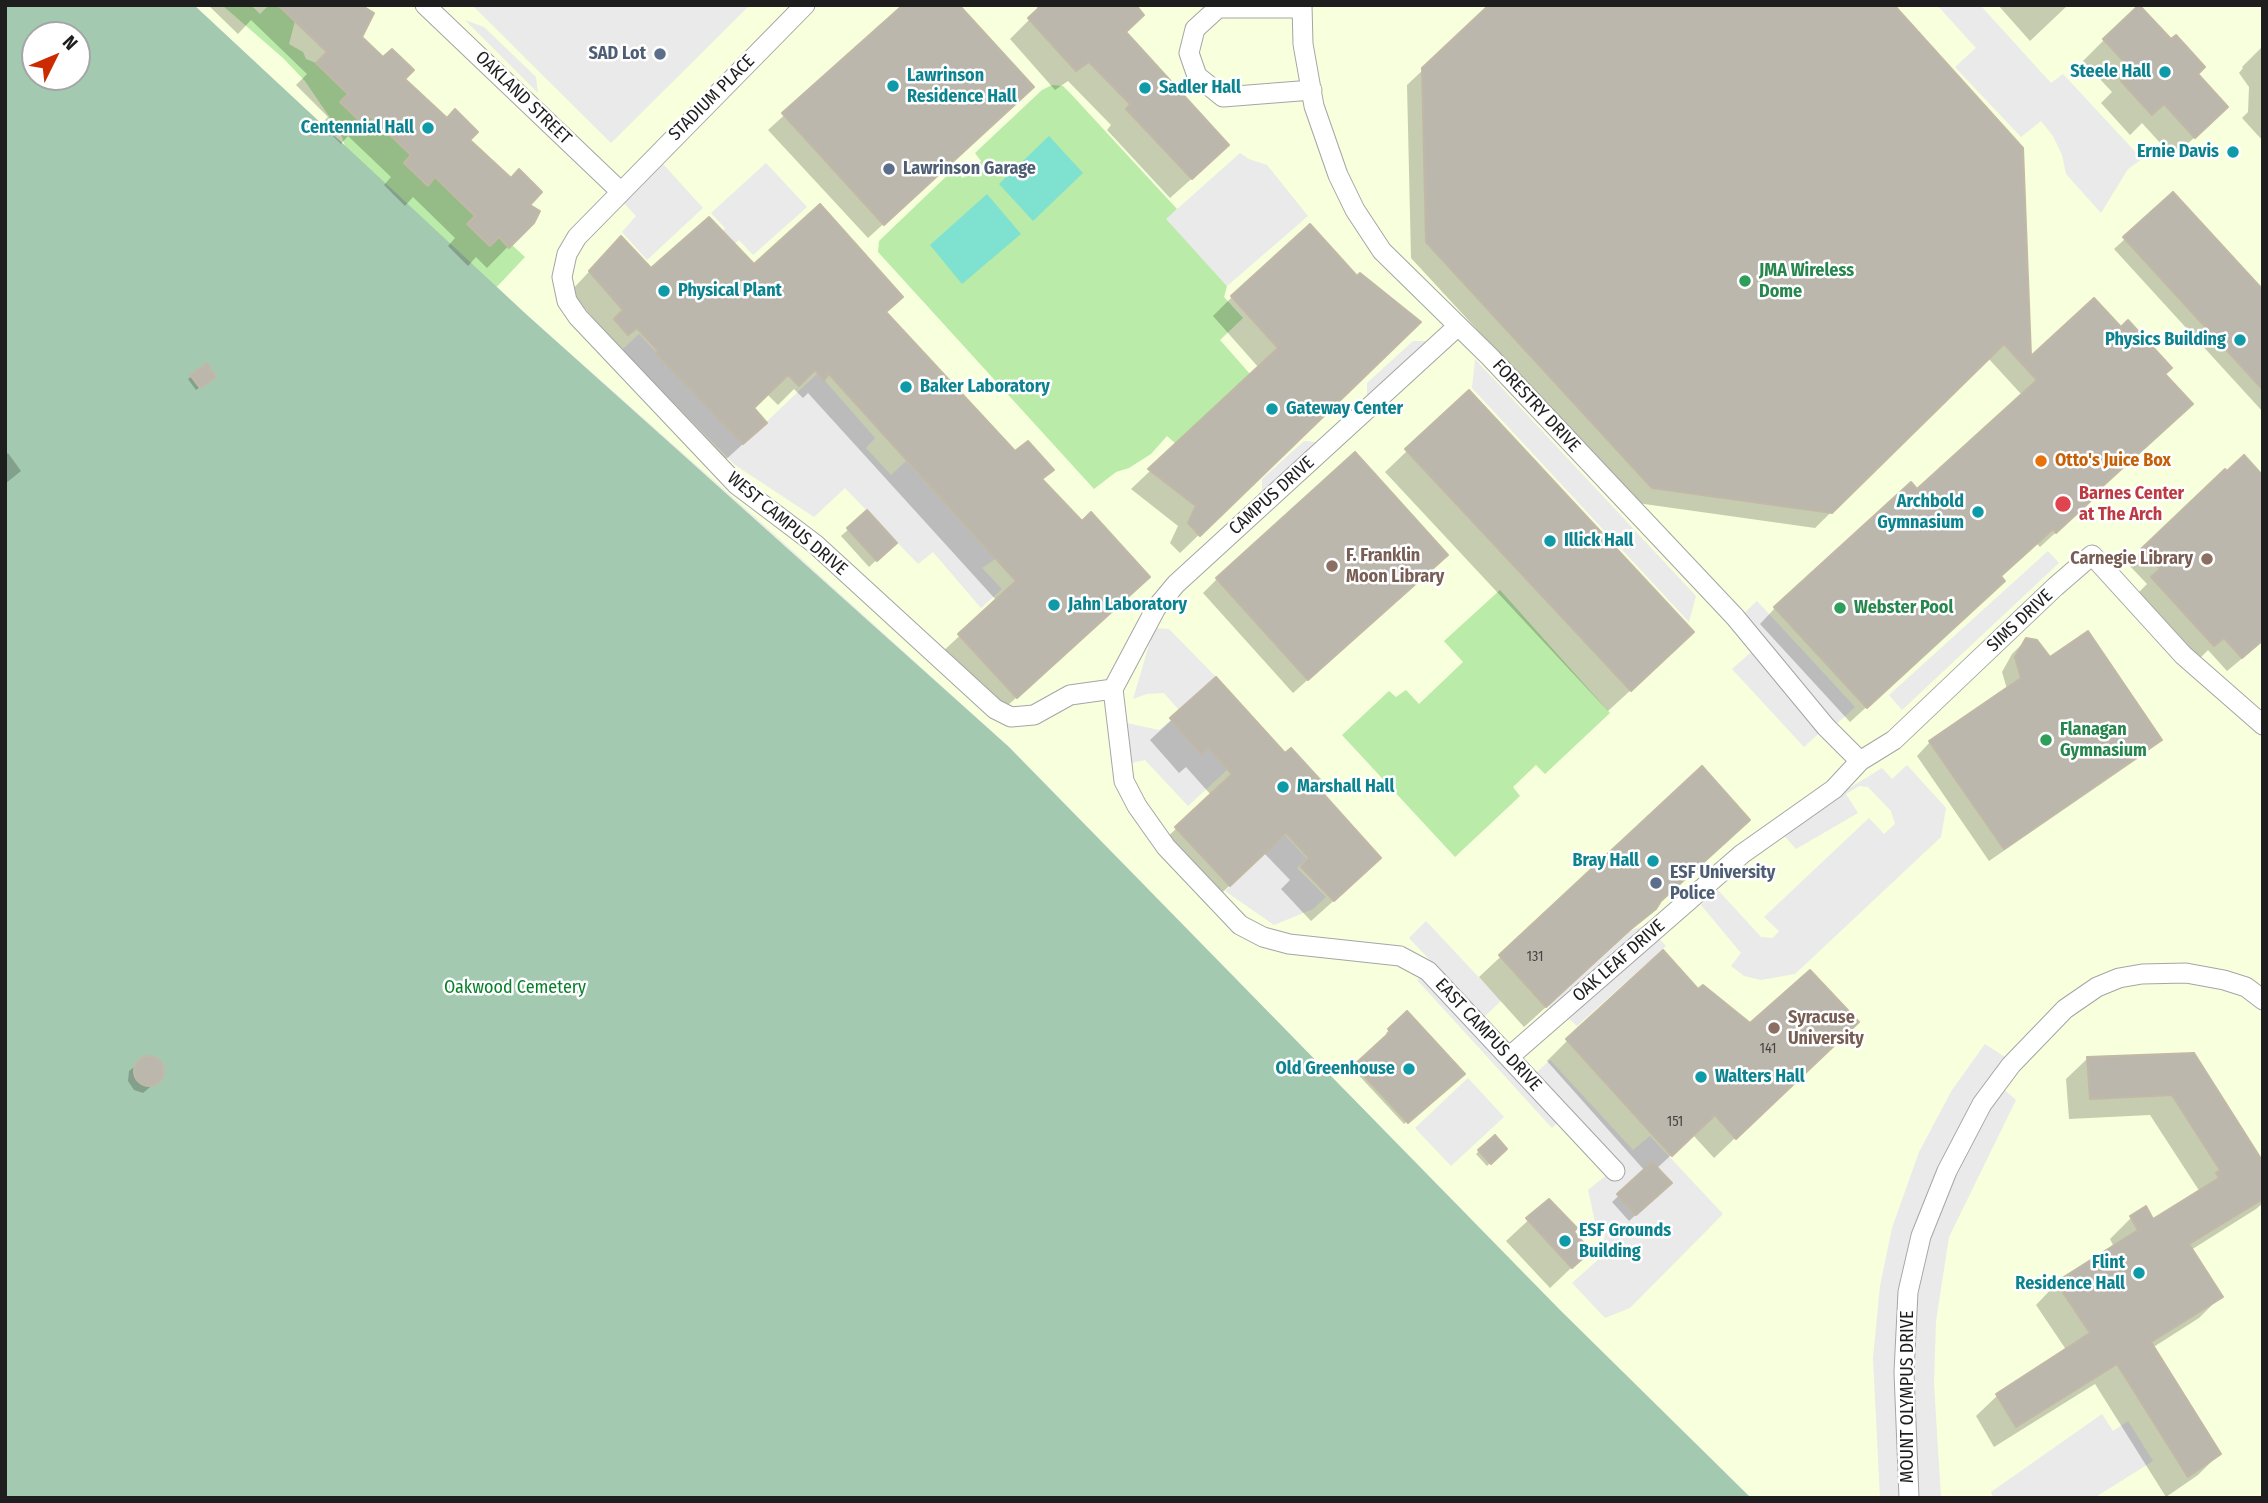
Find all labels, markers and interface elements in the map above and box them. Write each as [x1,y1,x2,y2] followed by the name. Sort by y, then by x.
[21,21,91,91] north arrow
[58,31,83,55] text: N
[589,43,646,65] place label: SAD Lot
[652,46,668,62] marker: SAD Lot
[471,47,575,149] street label: OAKLAND STREET
[665,51,759,145] street label: STADIUM PLACE
[2070,61,2151,83] place label: Steele Hall
[2157,64,2173,80] marker: Steele Hall
[907,65,1017,108] place label: Lawrinson Residence Hall
[1159,77,1241,99] place label: Sadler Hall
[885,78,901,94] marker: Lawrinson Residence Hall
[1137,80,1153,96] marker: Sadler Hall
[301,117,414,139] place label: Centennial Hall
[420,120,436,136] marker: Centennial Hall
[2137,141,2219,163] place label: Ernie Davis
[2225,144,2241,160] marker: Ernie Davis
[903,158,1036,180] place label: Lawrinson Garage
[881,161,897,177] marker: Lawrinson Garage
[1759,260,1854,302] place label: JMA Wireless Dome
[1737,273,1753,289] marker: JMA Wireless Dome
[678,280,782,302] place label: Physical Plant
[656,283,672,299] marker: Physical Plant
[2105,329,2226,351] place label: Physics Building
[2232,332,2248,348] marker: Physics Building
[1488,355,1584,457] street label: FORESTRY DRIVE
[920,376,1050,398] place label: Baker Laboratory
[898,379,914,395] marker: Baker Laboratory
[1286,398,1403,420] place label: Gateway Center
[1264,401,1280,417] marker: Gateway Center
[2055,450,2171,472] place label: Otto's Juice Box
[1225,452,1319,540] street label: CAMPUS DRIVE
[2033,453,2049,469] marker: Otto's Juice Box
[723,468,851,580] street label: WEST CAMPUS DRIVE
[2079,483,2184,526] place label: Barnes Center at The Arch
[1877,491,1964,534] place label: Archbold Gymnasium
[2053,494,2073,514] marker: Barnes Center at The Arch
[1970,504,1986,520] marker: Archbold Gymnasium
[1564,530,1634,552] place label: Illick Hall
[1542,533,1558,549] marker: Illick Hall
[1346,545,1444,588] place label: F. Franklin Moon Library
[2070,548,2193,570] place label: Carnegie Library
[2199,551,2215,567] marker: Carnegie Library
[1324,558,1340,574] marker: F. Franklin Moon Library
[1983,585,2057,657] street label: SIMS DRIVE
[1068,594,1187,616] place label: Jahn Laboratory
[1046,597,1062,613] marker: Jahn Laboratory
[1854,597,1953,619] place label: Webster Pool
[1832,600,1848,616] marker: Webster Pool
[2060,719,2147,762] place label: Flanagan Gymnasium
[2038,732,2054,748] marker: Flanagan Gymnasium
[1297,776,1394,798] place label: Marshall Hall
[1275,779,1291,795] marker: Marshall Hall
[1572,850,1639,872] place label: Bray Hall
[1645,853,1661,869] marker: Bray Hall
[1670,862,1775,904] place label: ESF University Police
[1648,875,1664,891] marker: ESF University Police
[1569,915,1669,1007] street label: OAK LEAF DRIVE
[1527,949,1543,965] house number: 131
[1430,974,1546,1096] street label: EAST CAMPUS DRIVE
[444,977,586,999] park label: Oakwood Cemetery
[1788,1007,1864,1050] place label: Syracuse University
[1766,1020,1782,1036] marker: Syracuse University
[1760,1041,1776,1057] house number: 141
[1275,1058,1395,1080] place label: Old Greenhouse
[1401,1061,1417,1077] marker: Old Greenhouse
[1715,1066,1805,1088] place label: Walters Hall
[1693,1069,1709,1085] marker: Walters Hall
[1667,1114,1683,1130] house number: 151
[1579,1220,1671,1262] place label: ESF Grounds Building
[1557,1233,1573,1249] marker: ESF Grounds Building
[2015,1252,2125,1294] place label: Flint Residence Hall
[2131,1265,2147,1281] marker: Flint Residence Hall
[1897,1311,1919,1483] street label: MOUNT OLYMPUS DRIVE

